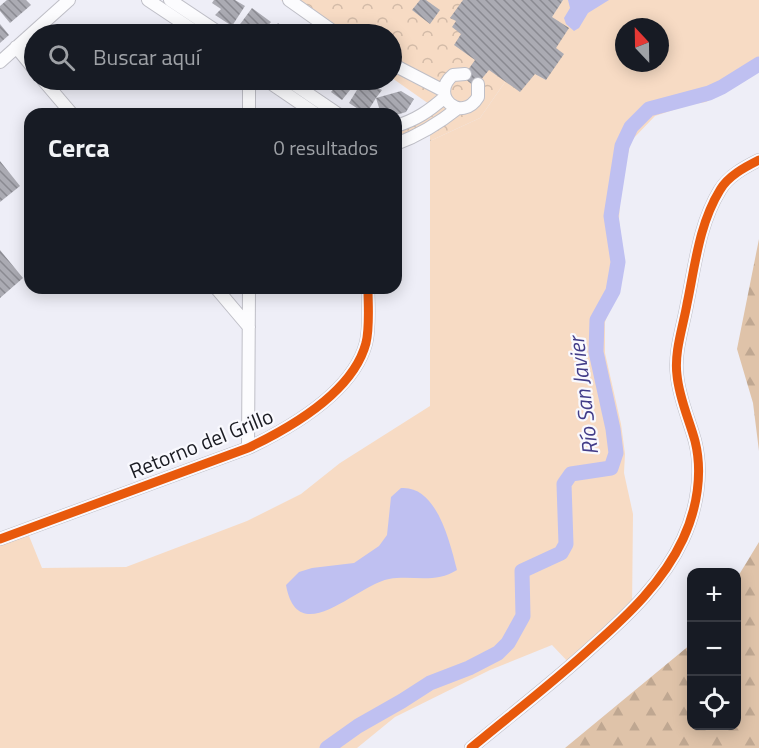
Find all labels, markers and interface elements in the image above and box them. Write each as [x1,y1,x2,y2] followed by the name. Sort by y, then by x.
[615,18,669,72] north arrow
[24,24,402,90] search box
[93,40,201,74] text: Buscar aquí
[45,41,78,74] icon: search
[48,128,110,167] text: Cerca
[274,132,378,163] text: 0 resultados
[559,332,607,457] water label: Río San Javier
[124,400,278,486] street label: Retorno del Grillo
[687,568,741,730] map controls
[687,568,741,622] button: +
[687,622,741,676] button: −
[687,676,741,730] button: locate

